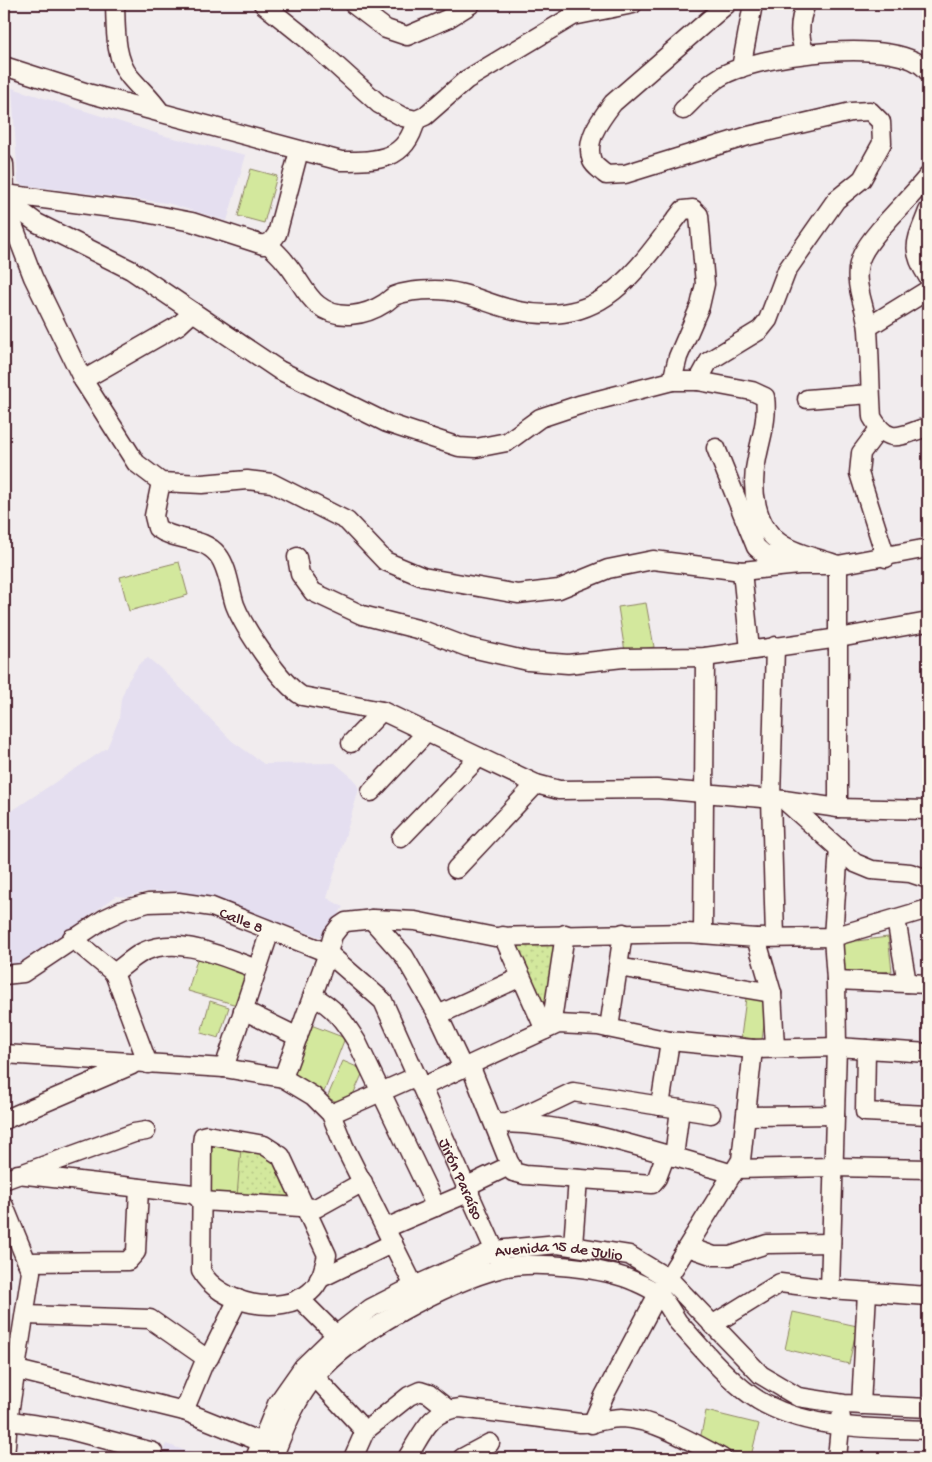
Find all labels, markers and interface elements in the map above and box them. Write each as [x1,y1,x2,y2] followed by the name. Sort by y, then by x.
[216,905,265,939] street label: Calle 8
[433,1136,486,1224] street label: Jirón Paraíso
[494,1238,624,1267] street label: Avenida 15 de Julio

